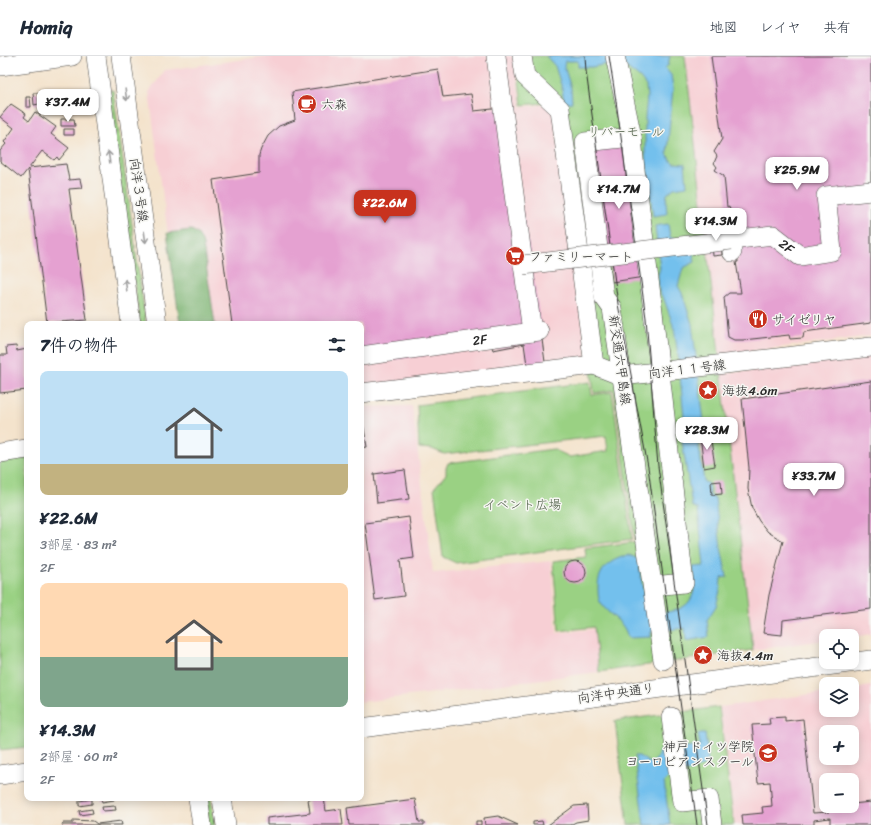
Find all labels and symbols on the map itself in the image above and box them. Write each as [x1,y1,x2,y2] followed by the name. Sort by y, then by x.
[122,88,130,101] one-way arrow
[35,89,101,123] pin: ¥37.4M
[296,93,318,115] cafe icon: 六森
[321,93,347,116] place label: 六森
[587,120,665,143] park label: リバーモール
[105,150,113,163] one-way arrow
[123,156,155,225] street label: 向洋３号線
[764,157,830,191] pin: ¥25.9M
[586,176,652,210] pin: ¥14.7M
[352,190,418,224] pin: ¥22.6M
[683,208,749,242] pin: ¥14.3M
[141,230,149,243] one-way arrow
[774,232,800,260] street label: 2F
[504,245,526,267] supermarket icon: ファミリーマート
[529,245,633,268] place label: ファミリーマート
[122,279,130,292] one-way arrow
[747,308,769,330] restaurant icon: サイゼリヤ
[772,308,836,331] place label: サイゼリヤ
[602,313,638,408] street label: 新交通六甲島線
[471,327,490,352] street label: 2F
[647,353,728,385] street label: 向洋１１号線
[697,379,719,401] place icon: 海抜4.6m
[722,379,777,402] place label: 海抜4.6m
[674,417,740,451] pin: ¥28.3M
[781,463,847,497] pin: ¥33.7M
[483,493,561,516] park label: イベント広場
[692,644,714,666] place icon: 海抜4.4m
[717,644,773,667] place label: 海抜4.4m
[576,676,656,710] street label: 向洋中央通り
[626,735,754,773] place label: 神戸ドイツ学院 ヨーロピアンスクール
[757,742,779,764] school or university icon: 神戸ドイツ学院 ヨーロピアンスクール

